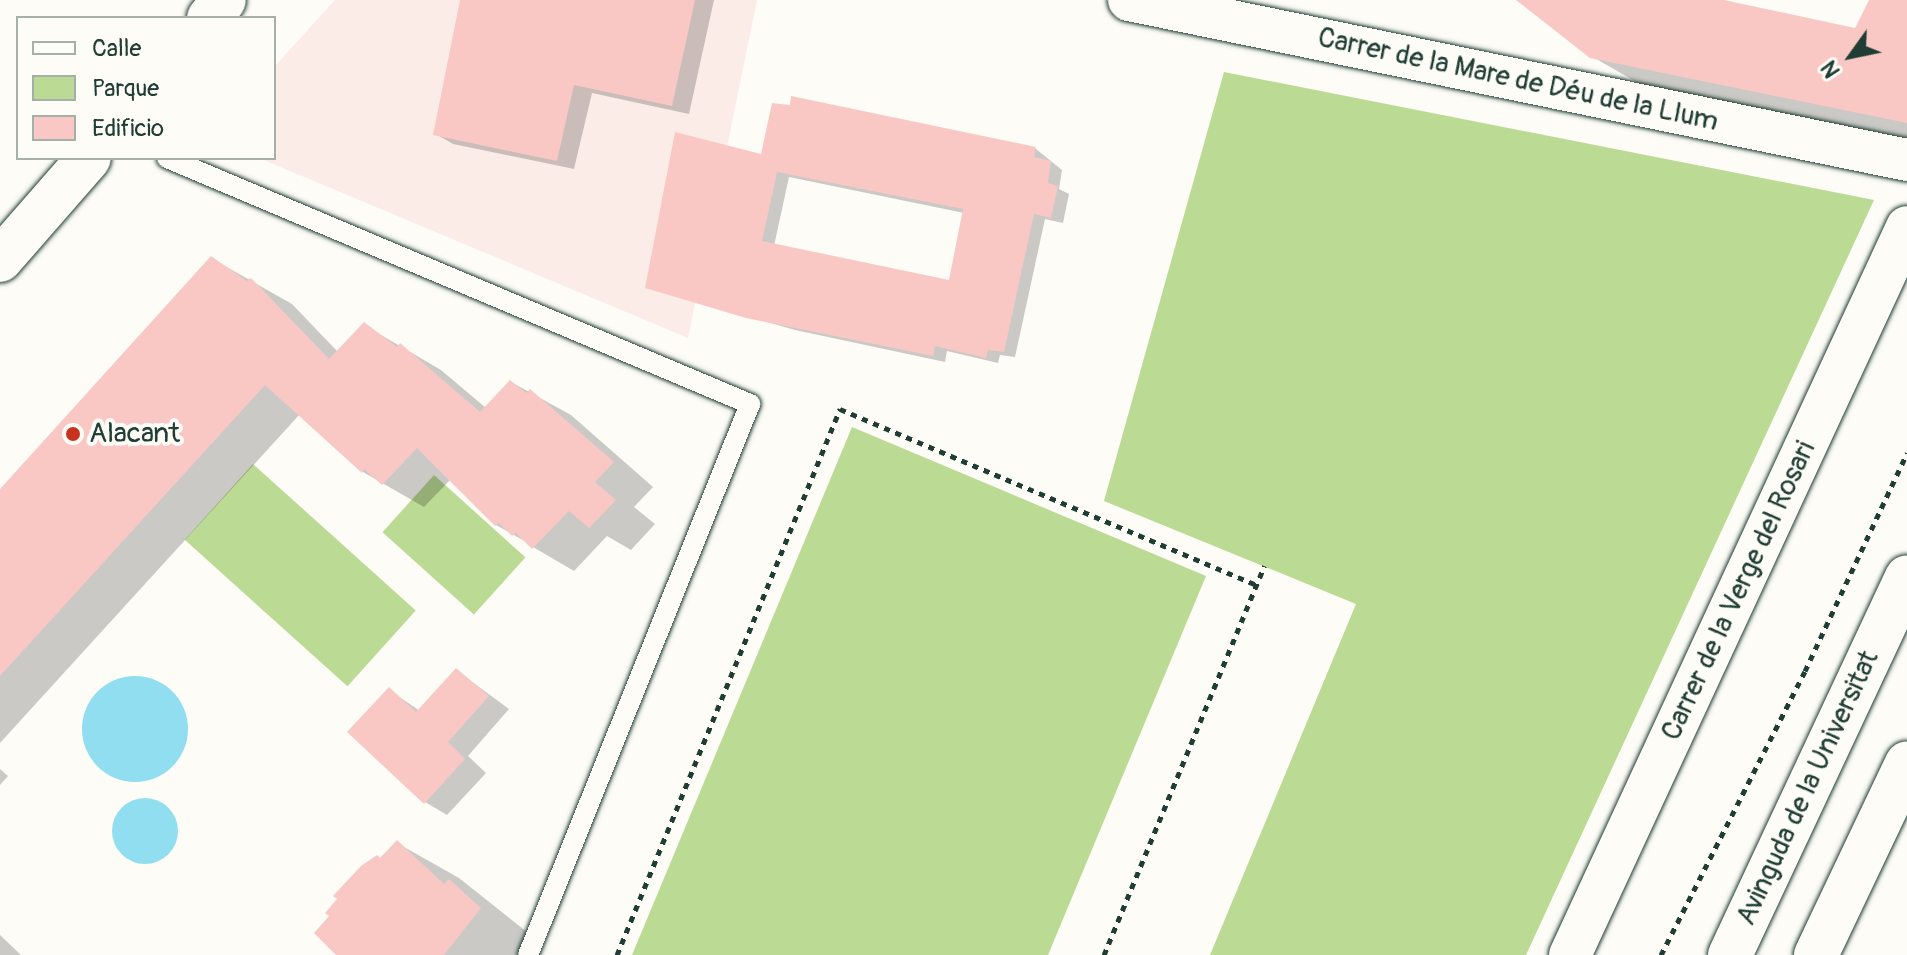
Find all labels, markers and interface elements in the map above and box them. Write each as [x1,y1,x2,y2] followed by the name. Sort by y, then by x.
[16,16,276,160] legend
[1811,16,1891,96] north arrow
[1315,21,1721,139] street label: Carrer de la Mare de Déu de la Llum
[92,34,141,63] text: Calle
[1815,55,1847,83] text: N
[92,74,159,103] text: Parque
[92,114,164,143] text: Edificio
[89,417,180,451] place label: Alacant
[64,425,82,443] marker: Alacant
[1655,436,1823,746] street label: Carrer de la Verge del Rosari
[1730,645,1886,931] street label: Avinguda de la Universitat

